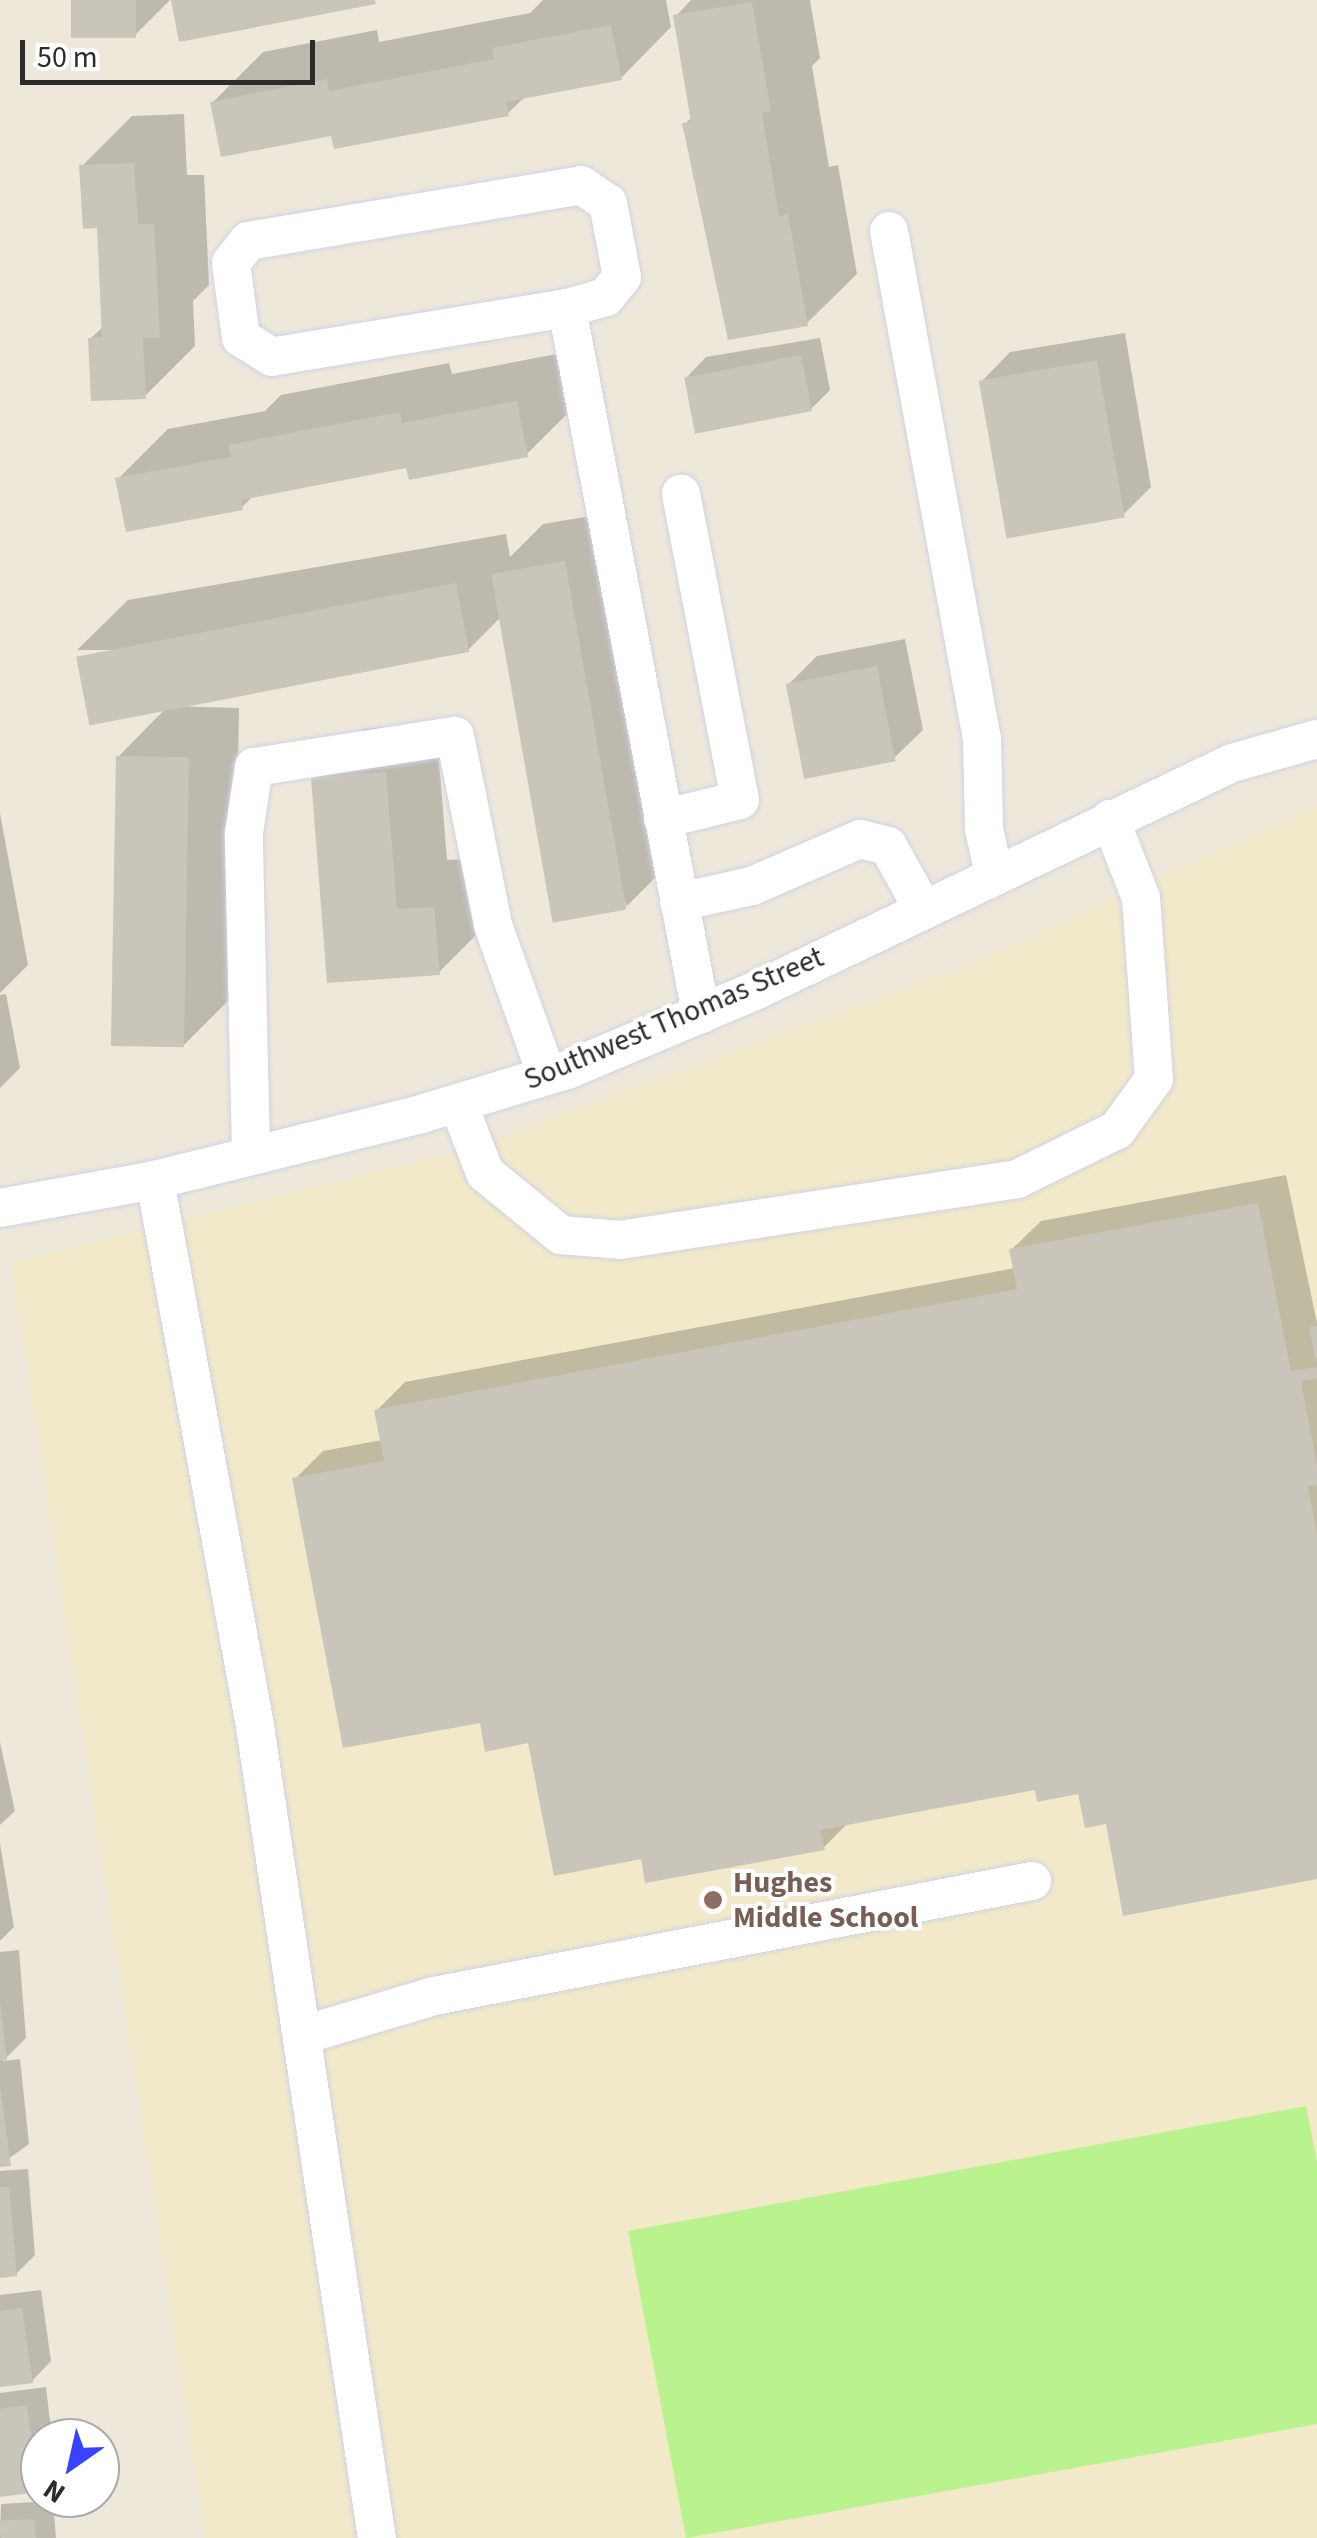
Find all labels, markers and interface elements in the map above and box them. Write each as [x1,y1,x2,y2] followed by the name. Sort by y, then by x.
[25,20,320,82] scale bar
[37,36,98,79] text: 50 m
[519,940,829,1098] street label: Southwest Thomas Street
[733,1865,918,1936] place label: Hughes Middle School
[702,1889,724,1911] marker: Hughes Middle School
[20,2418,120,2518] north arrow
[35,2469,73,2513] text: N

